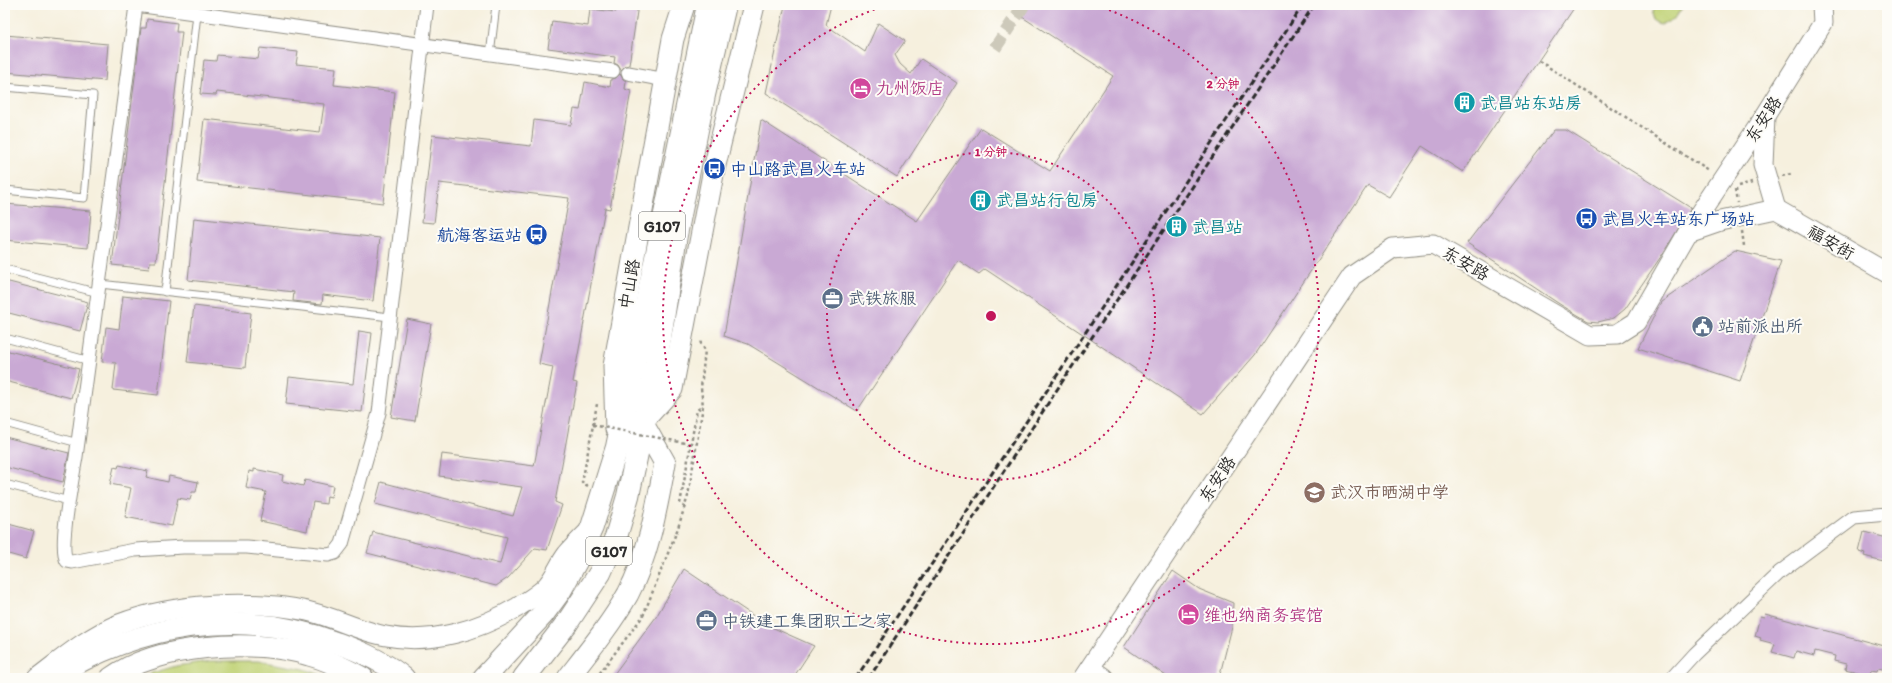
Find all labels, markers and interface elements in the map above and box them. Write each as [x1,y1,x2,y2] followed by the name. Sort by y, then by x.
[848,75,874,101] hotel icon: 九州饭店
[1206,77,1240,91] text: 2 分钟
[876,78,944,98] place label: 九州饭店
[1452,90,1478,116] building icon: 武昌站东站房
[1741,92,1785,146] street label: 东安路
[1480,93,1582,113] place label: 武昌站东站房
[975,145,1007,159] text: 1 分钟
[701,156,727,182] bus stop icon: 中山路武昌火车站
[730,159,866,179] place label: 中山路武昌火车站
[968,187,994,213] building icon: 武昌站行包房
[996,190,1098,210] place label: 武昌站行包房
[1573,206,1599,232] bus stop icon: 武昌火车站东广场站
[1602,209,1755,229] place label: 武昌火车站东广场站
[639,212,685,240] road number: G107
[1163,214,1189,240] building icon: 武昌站
[1192,217,1243,237] place label: 武昌站
[1804,221,1858,263] street label: 福安街
[524,222,550,248] bus stop icon: 航海客运站
[437,225,522,245] place label: 航海客运站
[1439,242,1493,284] street label: 东安路
[615,257,643,311] street label: 中山路
[819,285,845,311] office icon: 武铁旅服
[848,288,916,308] place label: 武铁旅服
[984,309,998,323] centre of rings
[1690,313,1716,339] public building icon: 站前派出所
[1718,316,1803,336] place label: 站前派出所
[1194,452,1240,506] street label: 东安路
[1302,479,1328,505] school or university icon: 武汉市晒湖中学
[1330,482,1449,502] place label: 武汉市晒湖中学
[586,537,632,565] road number: G107
[1175,602,1201,628] hotel icon: 维也纳商务宾馆
[1204,605,1323,625] place label: 维也纳商务宾馆
[694,608,720,634] office icon: 中铁建工集团职工之家
[722,611,892,631] place label: 中铁建工集团职工之家

